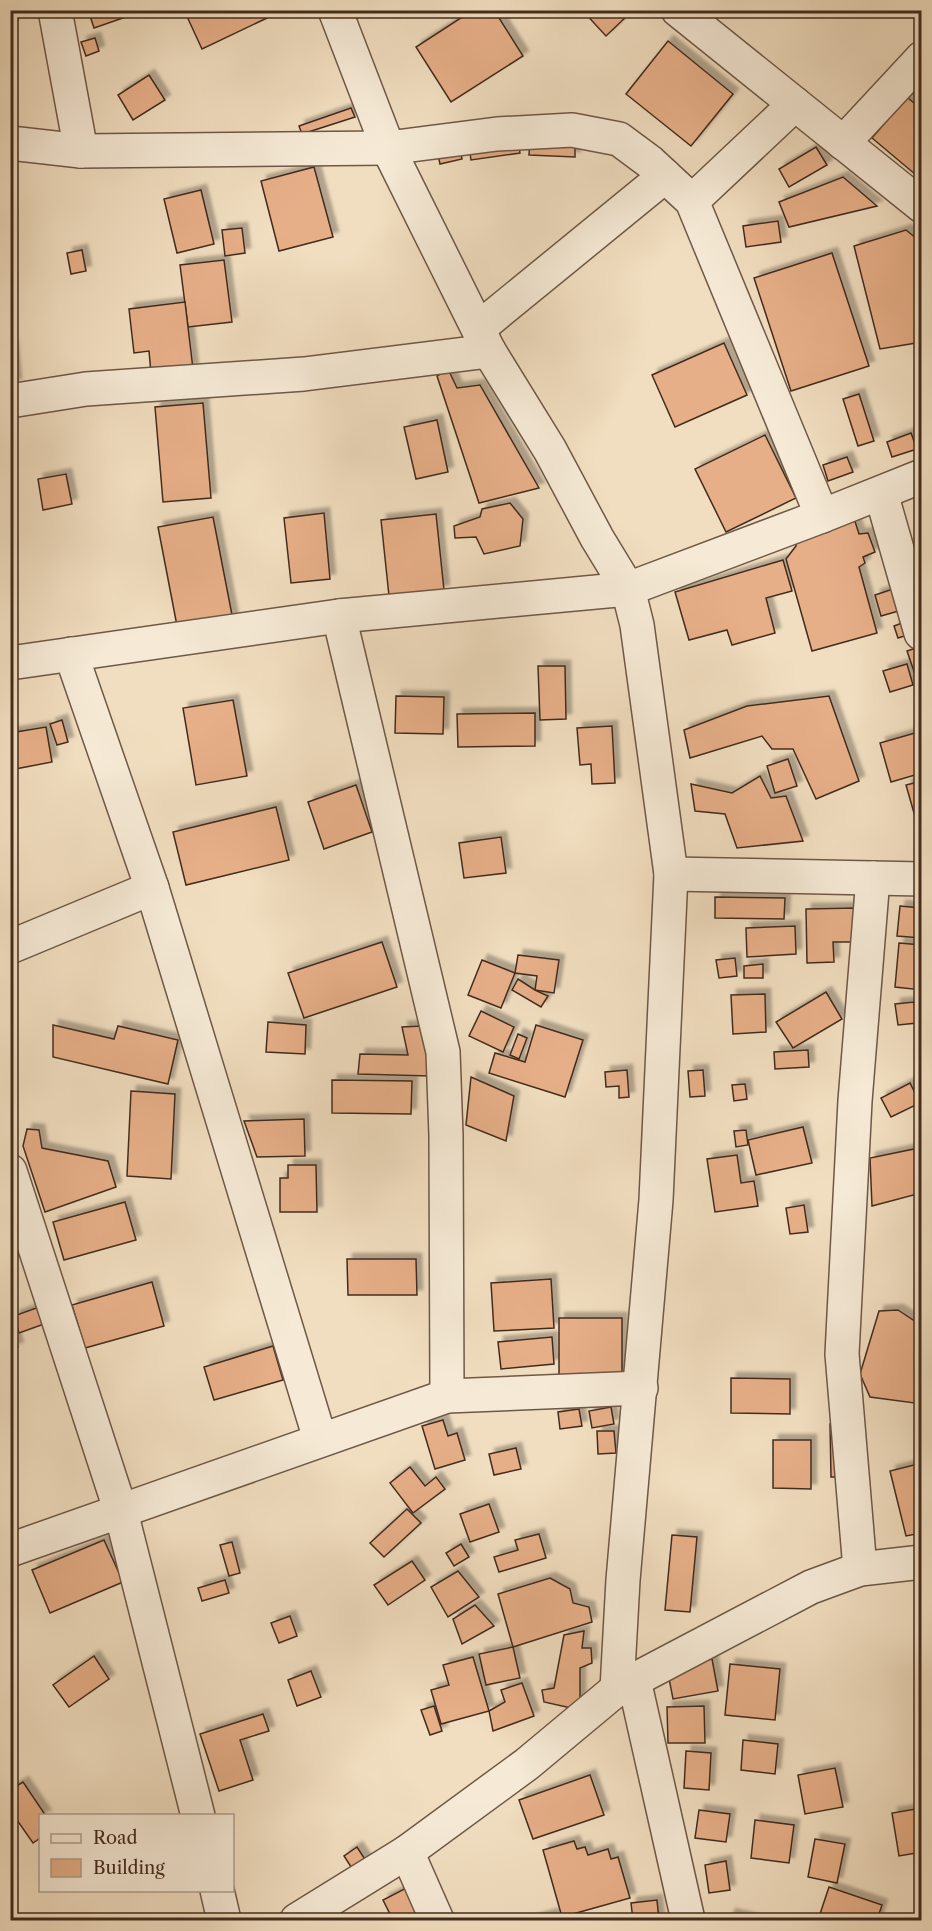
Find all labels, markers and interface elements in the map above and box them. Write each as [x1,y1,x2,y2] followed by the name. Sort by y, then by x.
[39,1814,234,1892] legend
[93,1827,138,1849] text: Road
[93,1857,165,1879] text: Building

